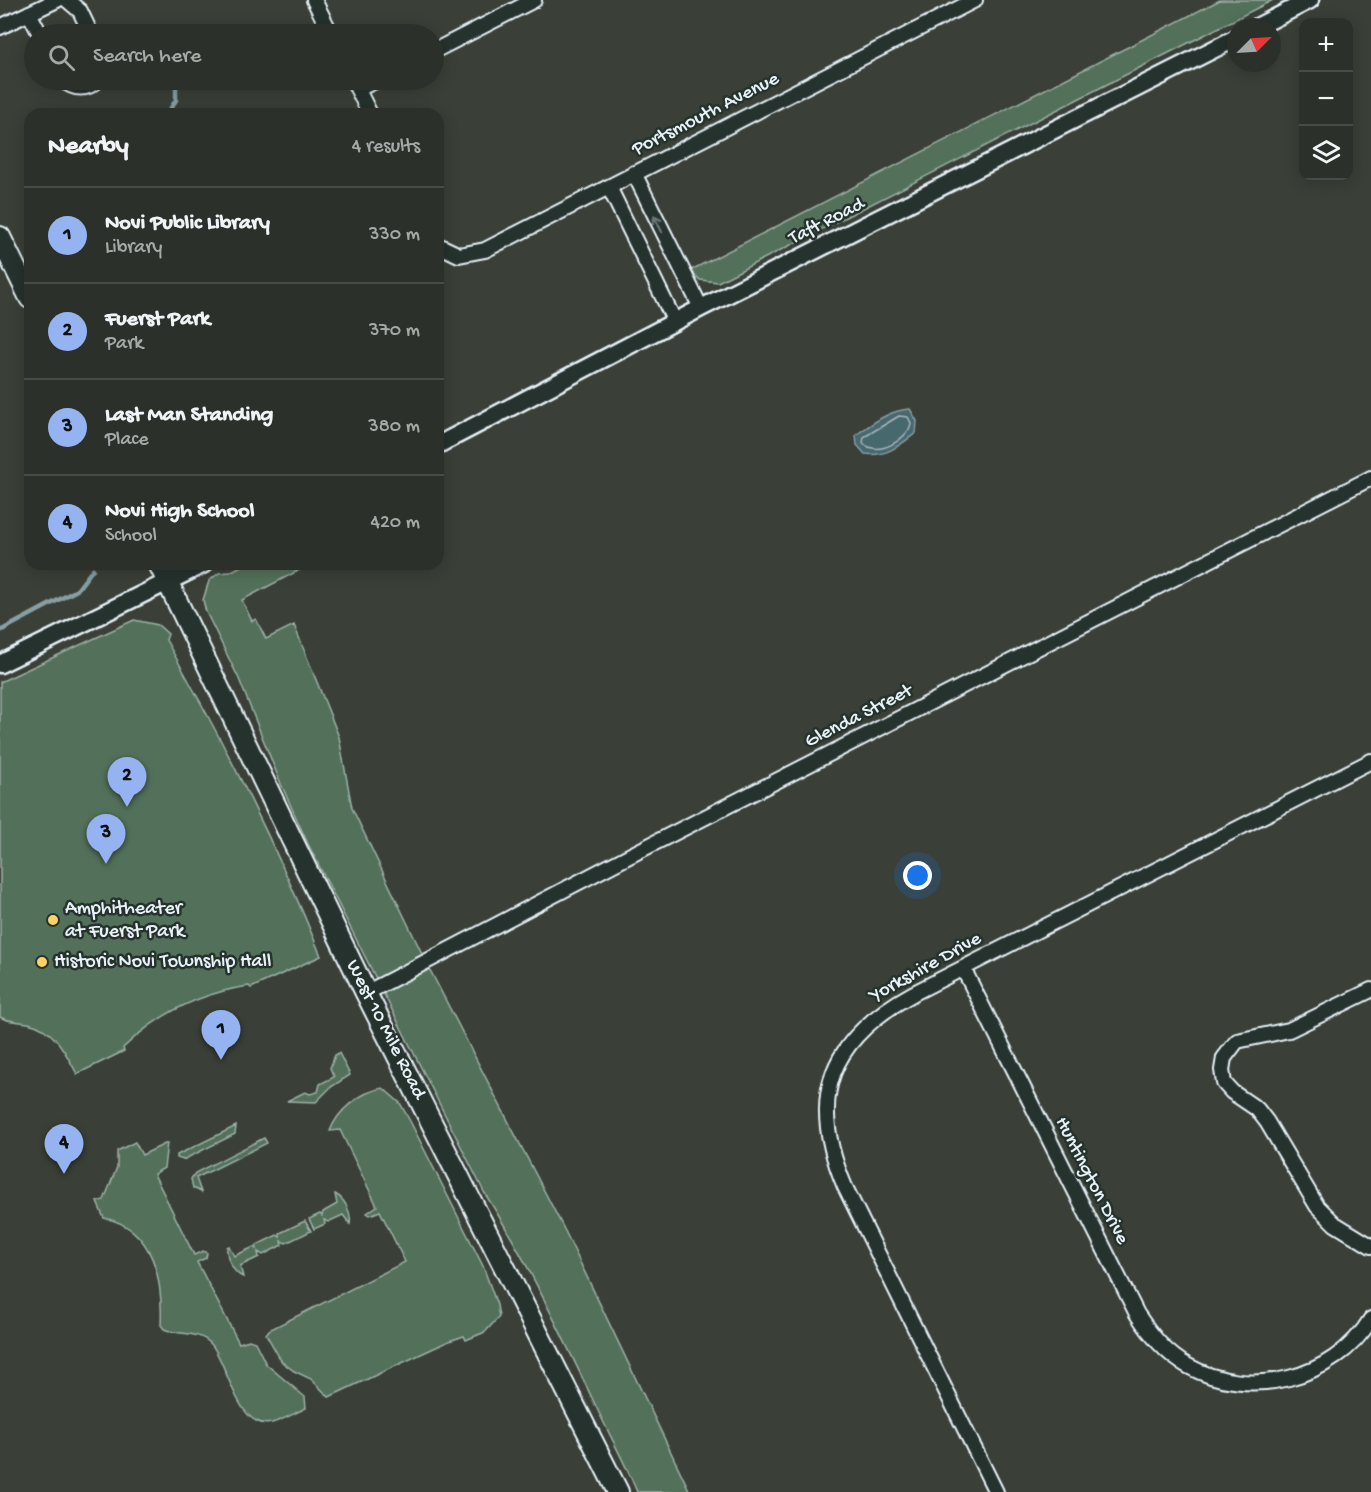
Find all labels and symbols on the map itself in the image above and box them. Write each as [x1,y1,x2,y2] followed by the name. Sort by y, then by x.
[1227,18,1281,72] north arrow
[628,68,784,162] street label: Portsmouth Avenue
[785,192,871,251] street label: Taft Road
[652,215,664,233] one-way arrow
[801,679,918,754] street label: Glenda Street
[108,758,146,807] pin: 2
[86,814,126,864] pin: 3
[903,861,932,890] your location
[65,898,187,944] place label: Amphitheater at Fuerst Park
[46,913,60,927] marker: Amphitheater at Fuerst Park
[865,928,986,1009] street label: Yorkshire Drive
[54,951,271,974] place label: Historic Novi Township Hall
[35,955,49,969] marker: Historic Novi Township Hall
[340,957,431,1105] street label: West 10 Mile Road
[202,1010,240,1060] pin: 1
[1049,1113,1133,1249] street label: Huntington Drive
[44,1124,84,1174] pin: 4

